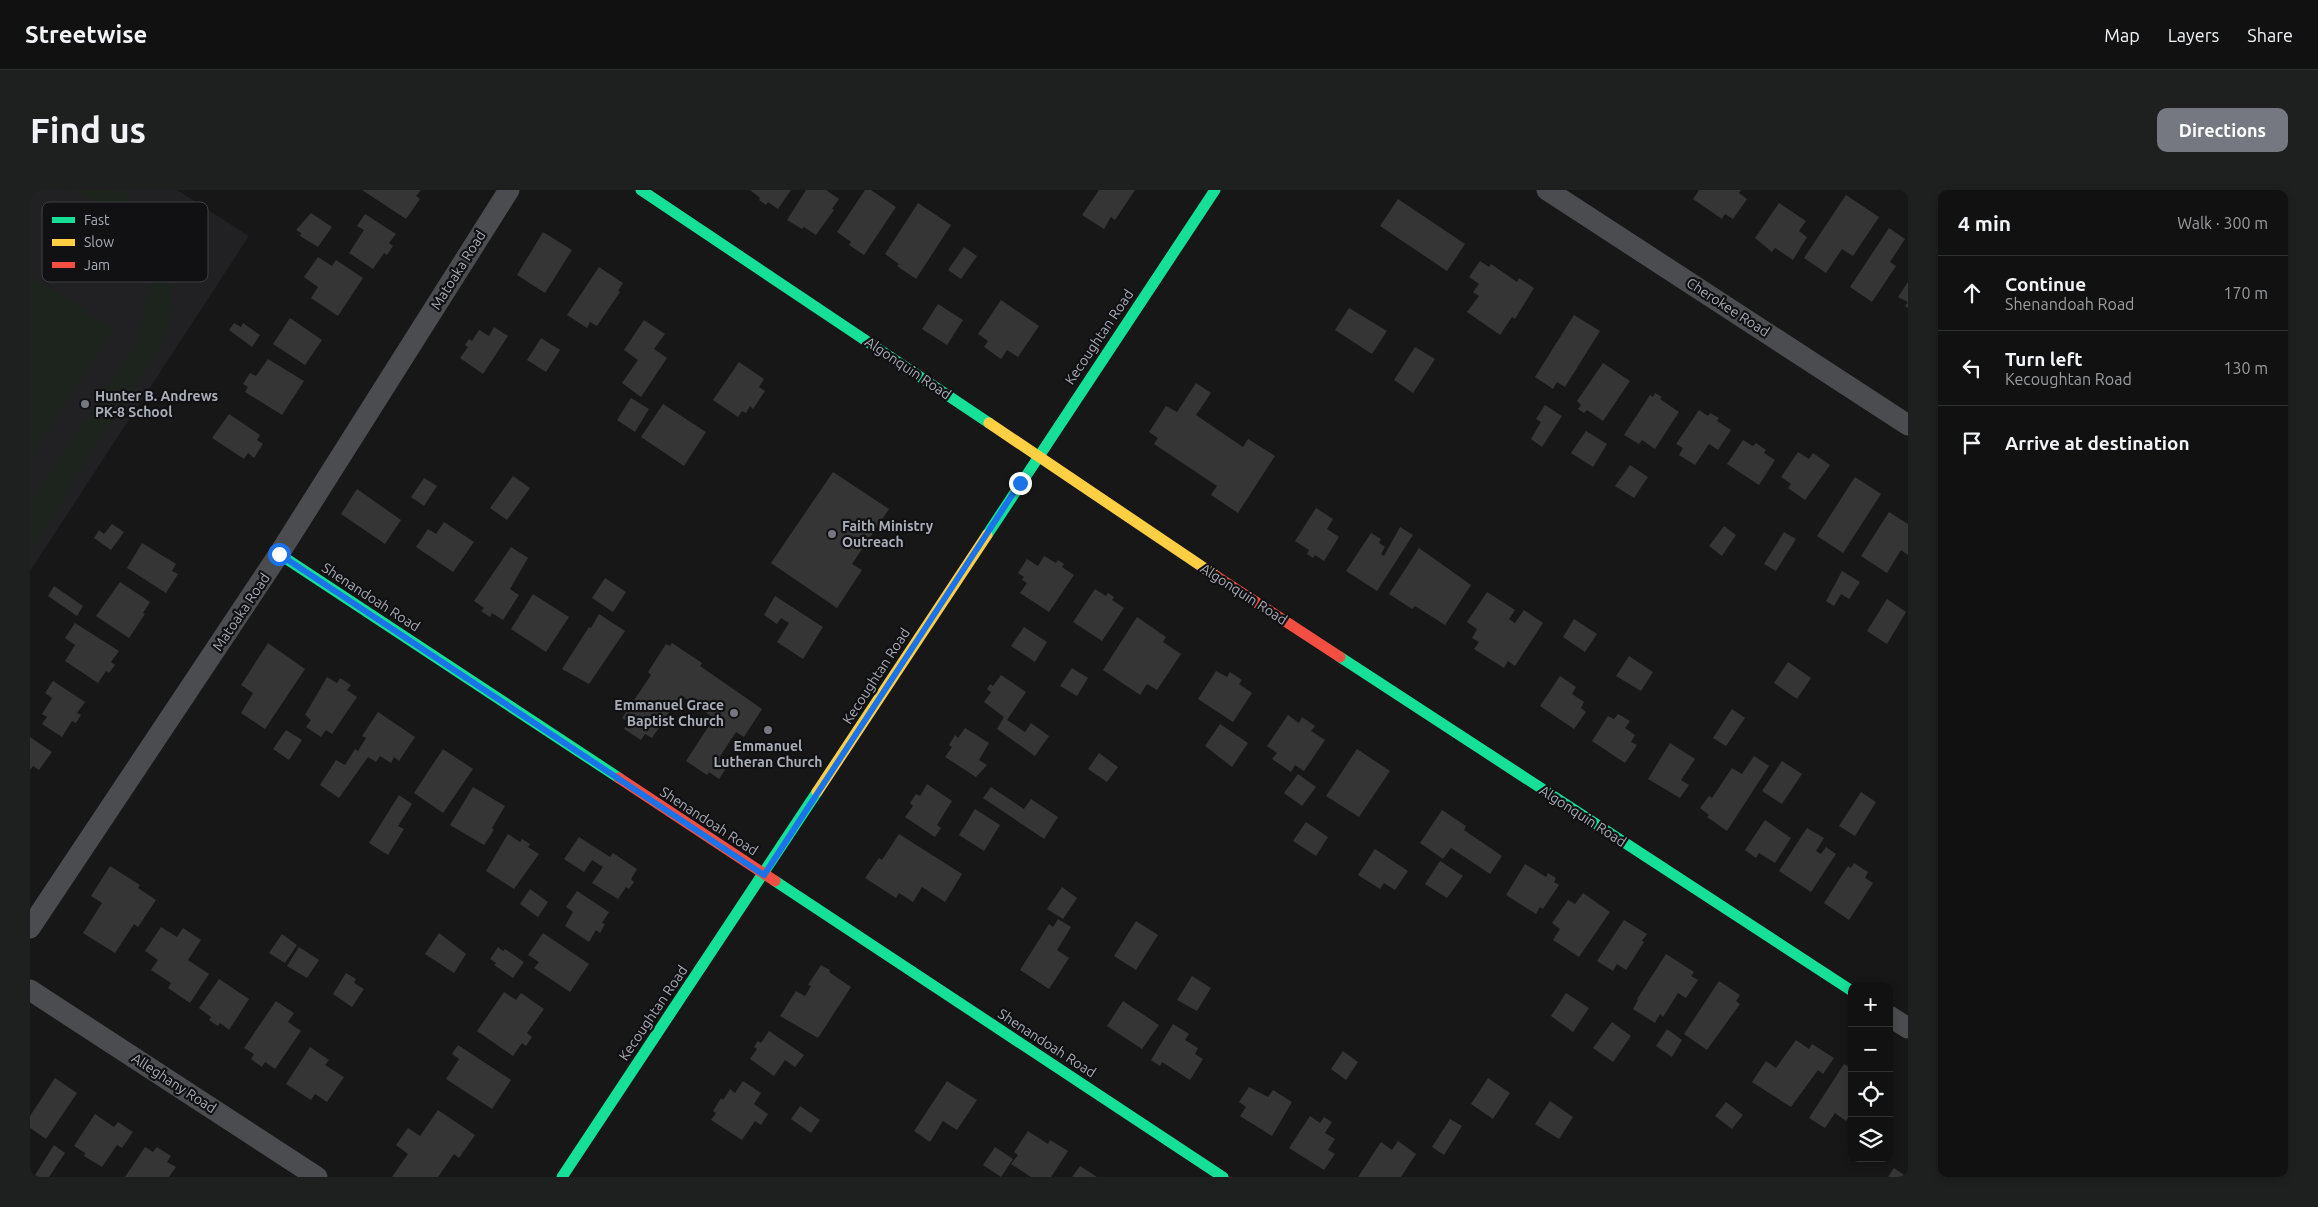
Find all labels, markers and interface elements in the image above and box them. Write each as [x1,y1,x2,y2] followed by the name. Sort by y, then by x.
[25,21,147,48] text: Streetwise
[2104,25,2140,45] text: Map
[2168,25,2219,45] text: Layers
[2247,25,2293,45] text: Share
[2157,108,2288,152] button: Directions
[30,110,146,150] text: Find us
[42,202,208,282] legend
[1958,211,2011,235] text: 4 min
[84,212,110,228] text: Fast
[2177,214,2268,232] text: Walk · 300 m
[427,228,489,312] street label: Matoaka Road
[84,234,114,250] text: Slow
[84,257,110,273] text: Jam
[2005,273,2086,295] text: Continue
[1684,274,1772,340] street label: Cherokee Road
[1958,279,1986,307] icon: ahead
[2223,284,2268,302] text: 170 m
[1061,287,1137,387] street label: Kecoughtan Road
[2005,295,2134,313] text: Shenandoah Road
[862,333,954,403] street label: Algonquin Road
[2005,348,2083,370] text: Turn left
[1958,354,1986,382] icon: left
[2223,359,2268,377] text: 130 m
[2005,370,2132,388] text: Kecoughtan Road
[95,388,219,420] place label: Hunter B. Andrews PK-8 School
[79,398,91,410] marker: Hunter B. Andrews PK-8 School
[1958,429,1986,457] icon: arrive
[2005,432,2190,454] text: Arrive at destination
[1009,472,1032,495] route end
[842,518,934,550] place label: Faith Ministry Outreach
[826,528,838,540] marker: Faith Ministry Outreach
[268,543,291,566] route start
[319,559,423,635] street label: Shenandoah Road
[1198,560,1290,628] street label: Algonquin Road
[209,570,273,654] street label: Matoaka Road
[839,625,913,727] street label: Kecoughtan Road
[614,697,724,729] place label: Emmanuel Grace Baptist Church
[728,707,740,719] marker: Emmanuel Grace Baptist Church
[762,724,774,736] marker: Emmanuel Lutheran Church
[714,738,822,770] place label: Emmanuel Lutheran Church
[1537,782,1629,850] street label: Algonquin Road
[657,783,761,859] street label: Shenandoah Road
[615,963,691,1063] street label: Kecoughtan Road
[1848,982,1893,1162] map controls
[1848,982,1893,1027] button: +
[995,1005,1099,1081] street label: Shenandoah Road
[1848,1027,1893,1072] button: −
[129,1050,219,1116] street label: Alleghany Road
[1848,1072,1893,1117] button: locate
[1848,1117,1893,1162] button: layers

